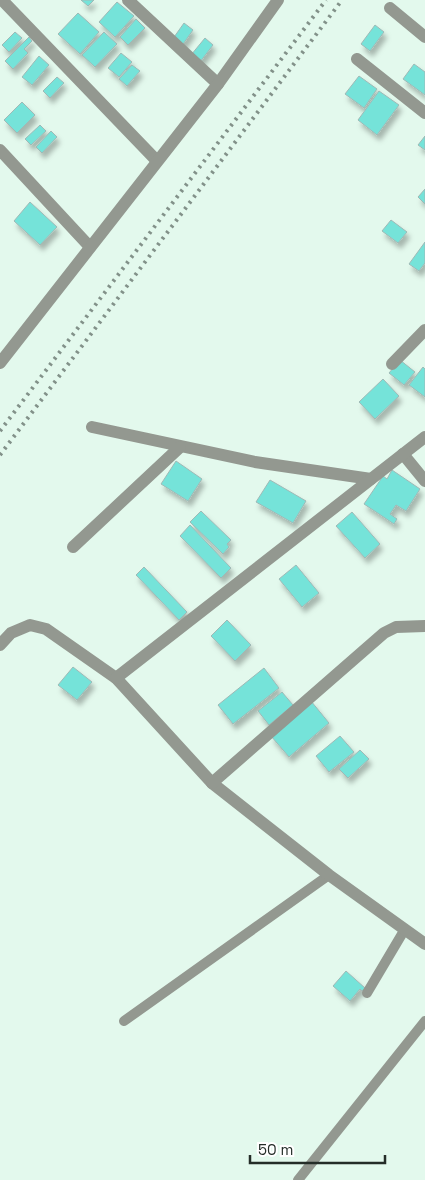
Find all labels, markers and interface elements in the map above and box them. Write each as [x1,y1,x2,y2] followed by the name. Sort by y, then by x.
[250,1132,385,1164] scale bar
[258,1140,293,1159] text: 50 m

